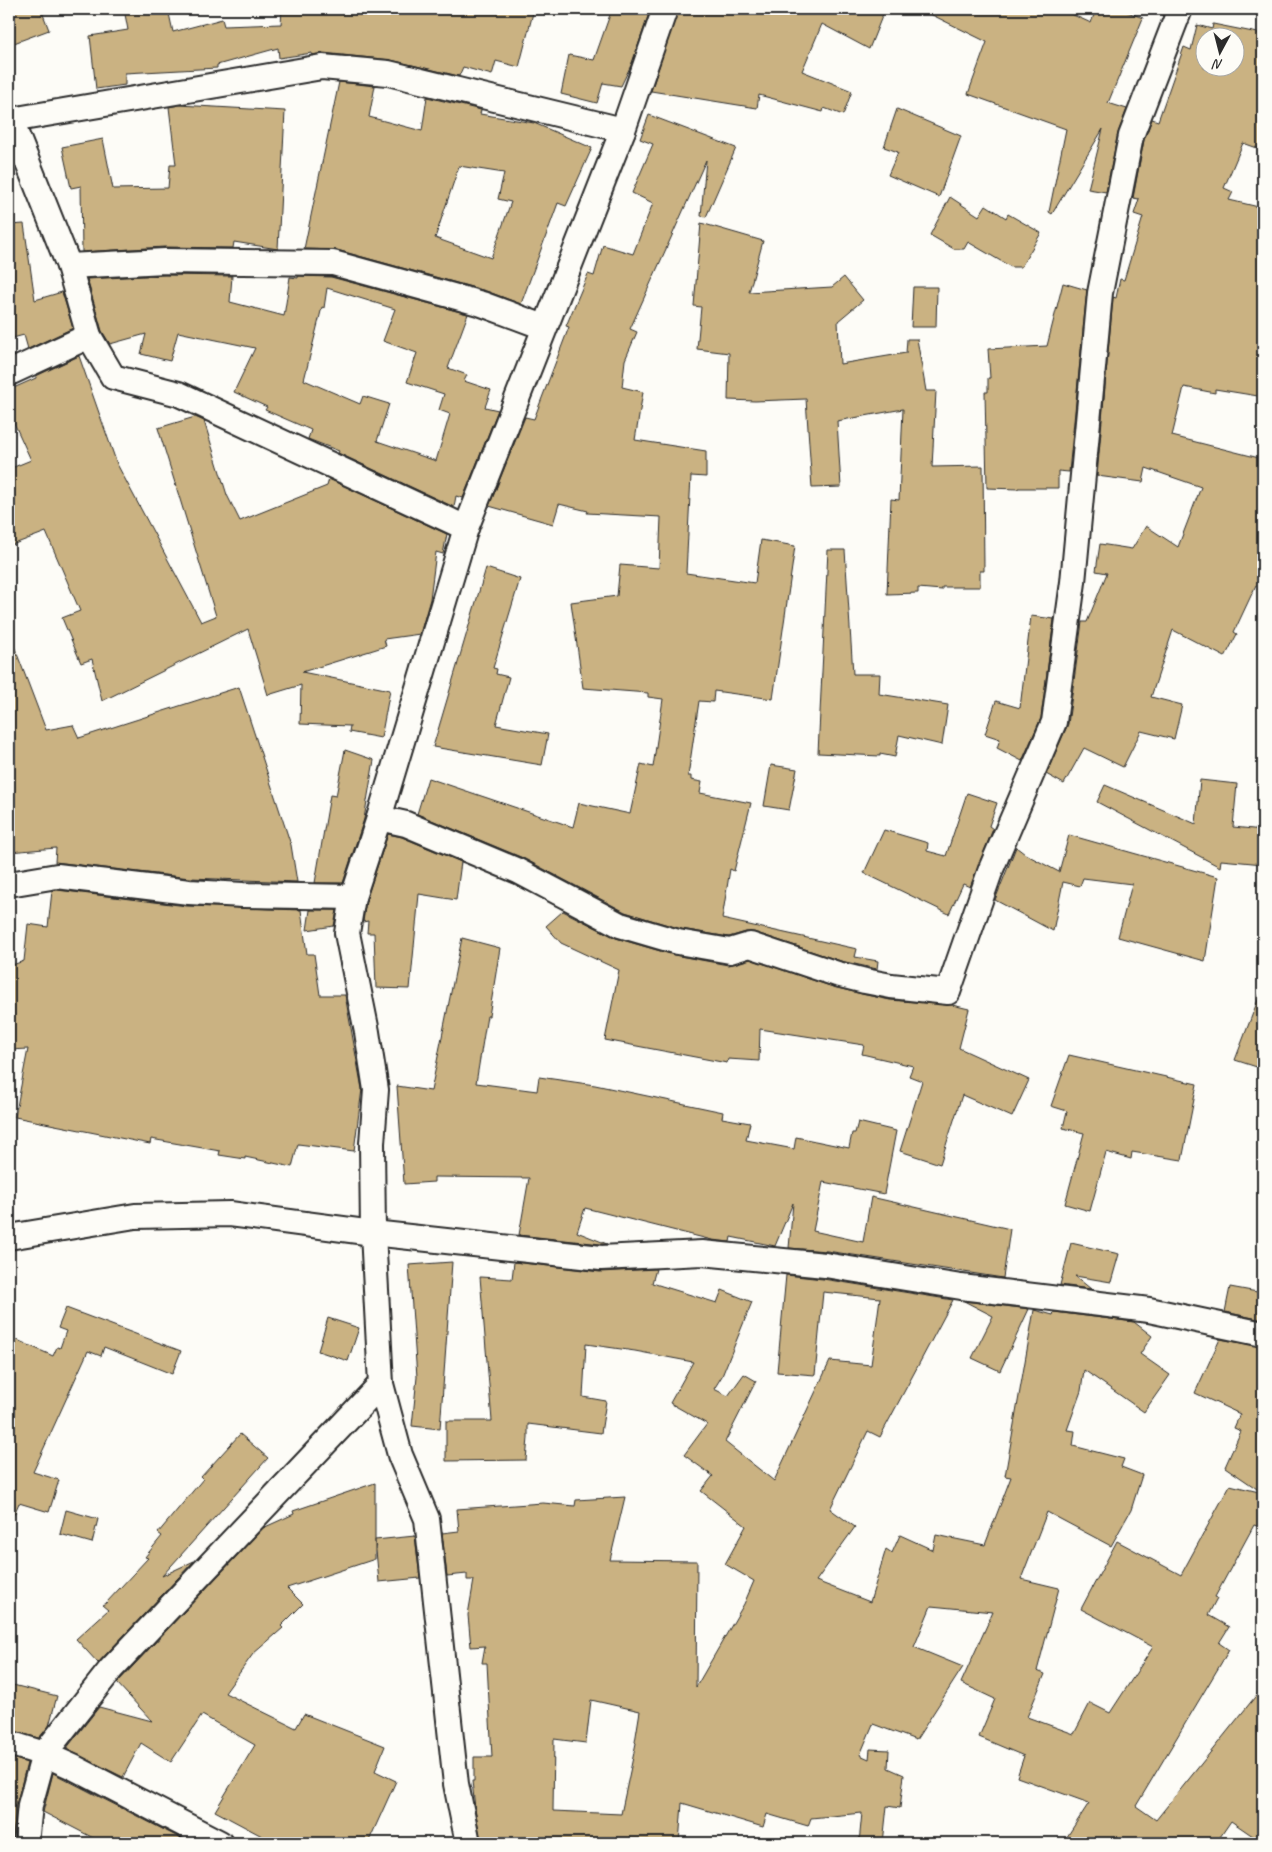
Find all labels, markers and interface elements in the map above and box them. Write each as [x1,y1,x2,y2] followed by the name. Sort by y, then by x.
[1194,28,1244,78] north arrow
[1211,55,1224,73] text: N

